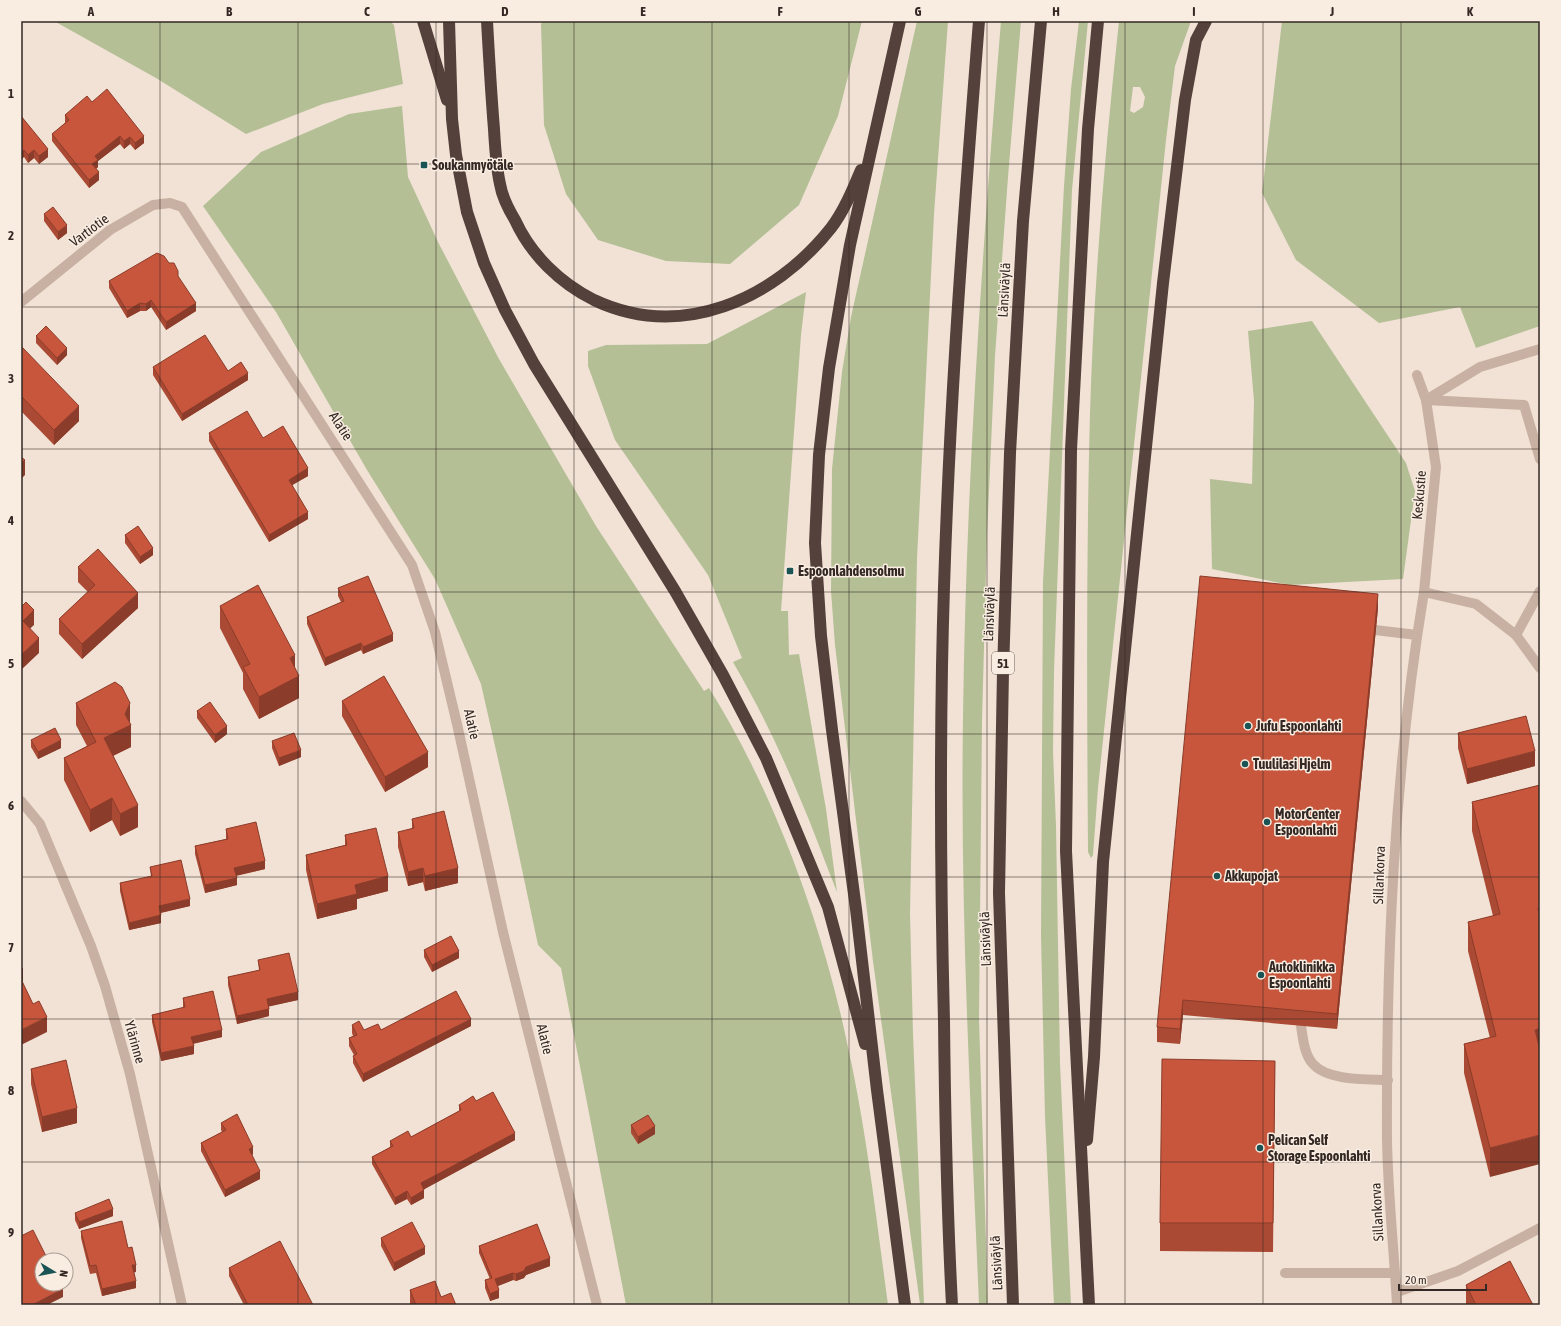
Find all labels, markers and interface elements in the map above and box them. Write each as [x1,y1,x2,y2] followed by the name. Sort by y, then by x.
[87,4,95,19] text: A
[226,4,233,19] text: B
[364,4,370,19] text: C
[501,4,509,19] text: D
[640,4,646,19] text: E
[777,4,783,19] text: F
[915,4,922,19] text: G
[1052,4,1060,19] text: H
[1192,4,1196,19] text: I
[1329,4,1334,19] text: J
[1467,4,1474,19] text: K
[8,86,14,101] text: 1
[432,157,513,173] place label: Soukanmyötäle
[419,160,429,170] marker: Soukanmyötäle
[66,210,112,250] street label: Vartiotie
[8,228,14,243] text: 2
[995,262,1013,318] street label: Länsiväylä
[8,371,14,386] text: 3
[326,409,356,443] street label: Alatie
[1409,470,1429,520] street label: Keskustie
[7,513,14,528] text: 4
[798,563,905,579] place label: Espoonlahdensolmu
[785,566,795,576] marker: Espoonlahdensolmu
[980,586,998,642] street label: Länsiväylä
[992,652,1014,674] road number: 51
[8,656,14,671] text: 5
[461,707,483,741] street label: Alatie
[1255,718,1342,734] place label: Jufu Espoonlahti
[1243,721,1253,731] marker: Jufu Espoonlahti
[1253,756,1331,772] place label: Tuulilasi Hjelm
[1240,759,1250,769] marker: Tuulilasi Hjelm
[8,798,14,813] text: 6
[1275,806,1340,838] place label: MotorCenter Espoonlahti
[1262,817,1272,827] marker: MotorCenter Espoonlahti
[1370,845,1388,905] street label: Sillankorva
[1224,868,1278,884] place label: Akkupojat
[1212,871,1222,881] marker: Akkupojat
[976,911,994,967] street label: Länsiväylä
[8,940,14,955] text: 7
[1268,959,1336,991] place label: Autoklinikka Espoonlahti
[1256,970,1266,980] marker: Autoklinikka Espoonlahti
[121,1019,149,1065] street label: Ylärinne
[534,1022,556,1056] street label: Alatie
[8,1083,14,1098] text: 8
[1268,1132,1370,1164] place label: Pelican Self Storage Espoonlahti
[1255,1143,1265,1153] marker: Pelican Self Storage Espoonlahti
[1367,1182,1387,1242] street label: Sillankorva
[8,1225,14,1240] text: 9
[987,1235,1005,1291] street label: Länsiväylä
[34,1252,74,1292] north arrow
[1399,1266,1486,1292] scale bar
[57,1269,70,1278] text: N
[1405,1273,1427,1287] text: 20 m

